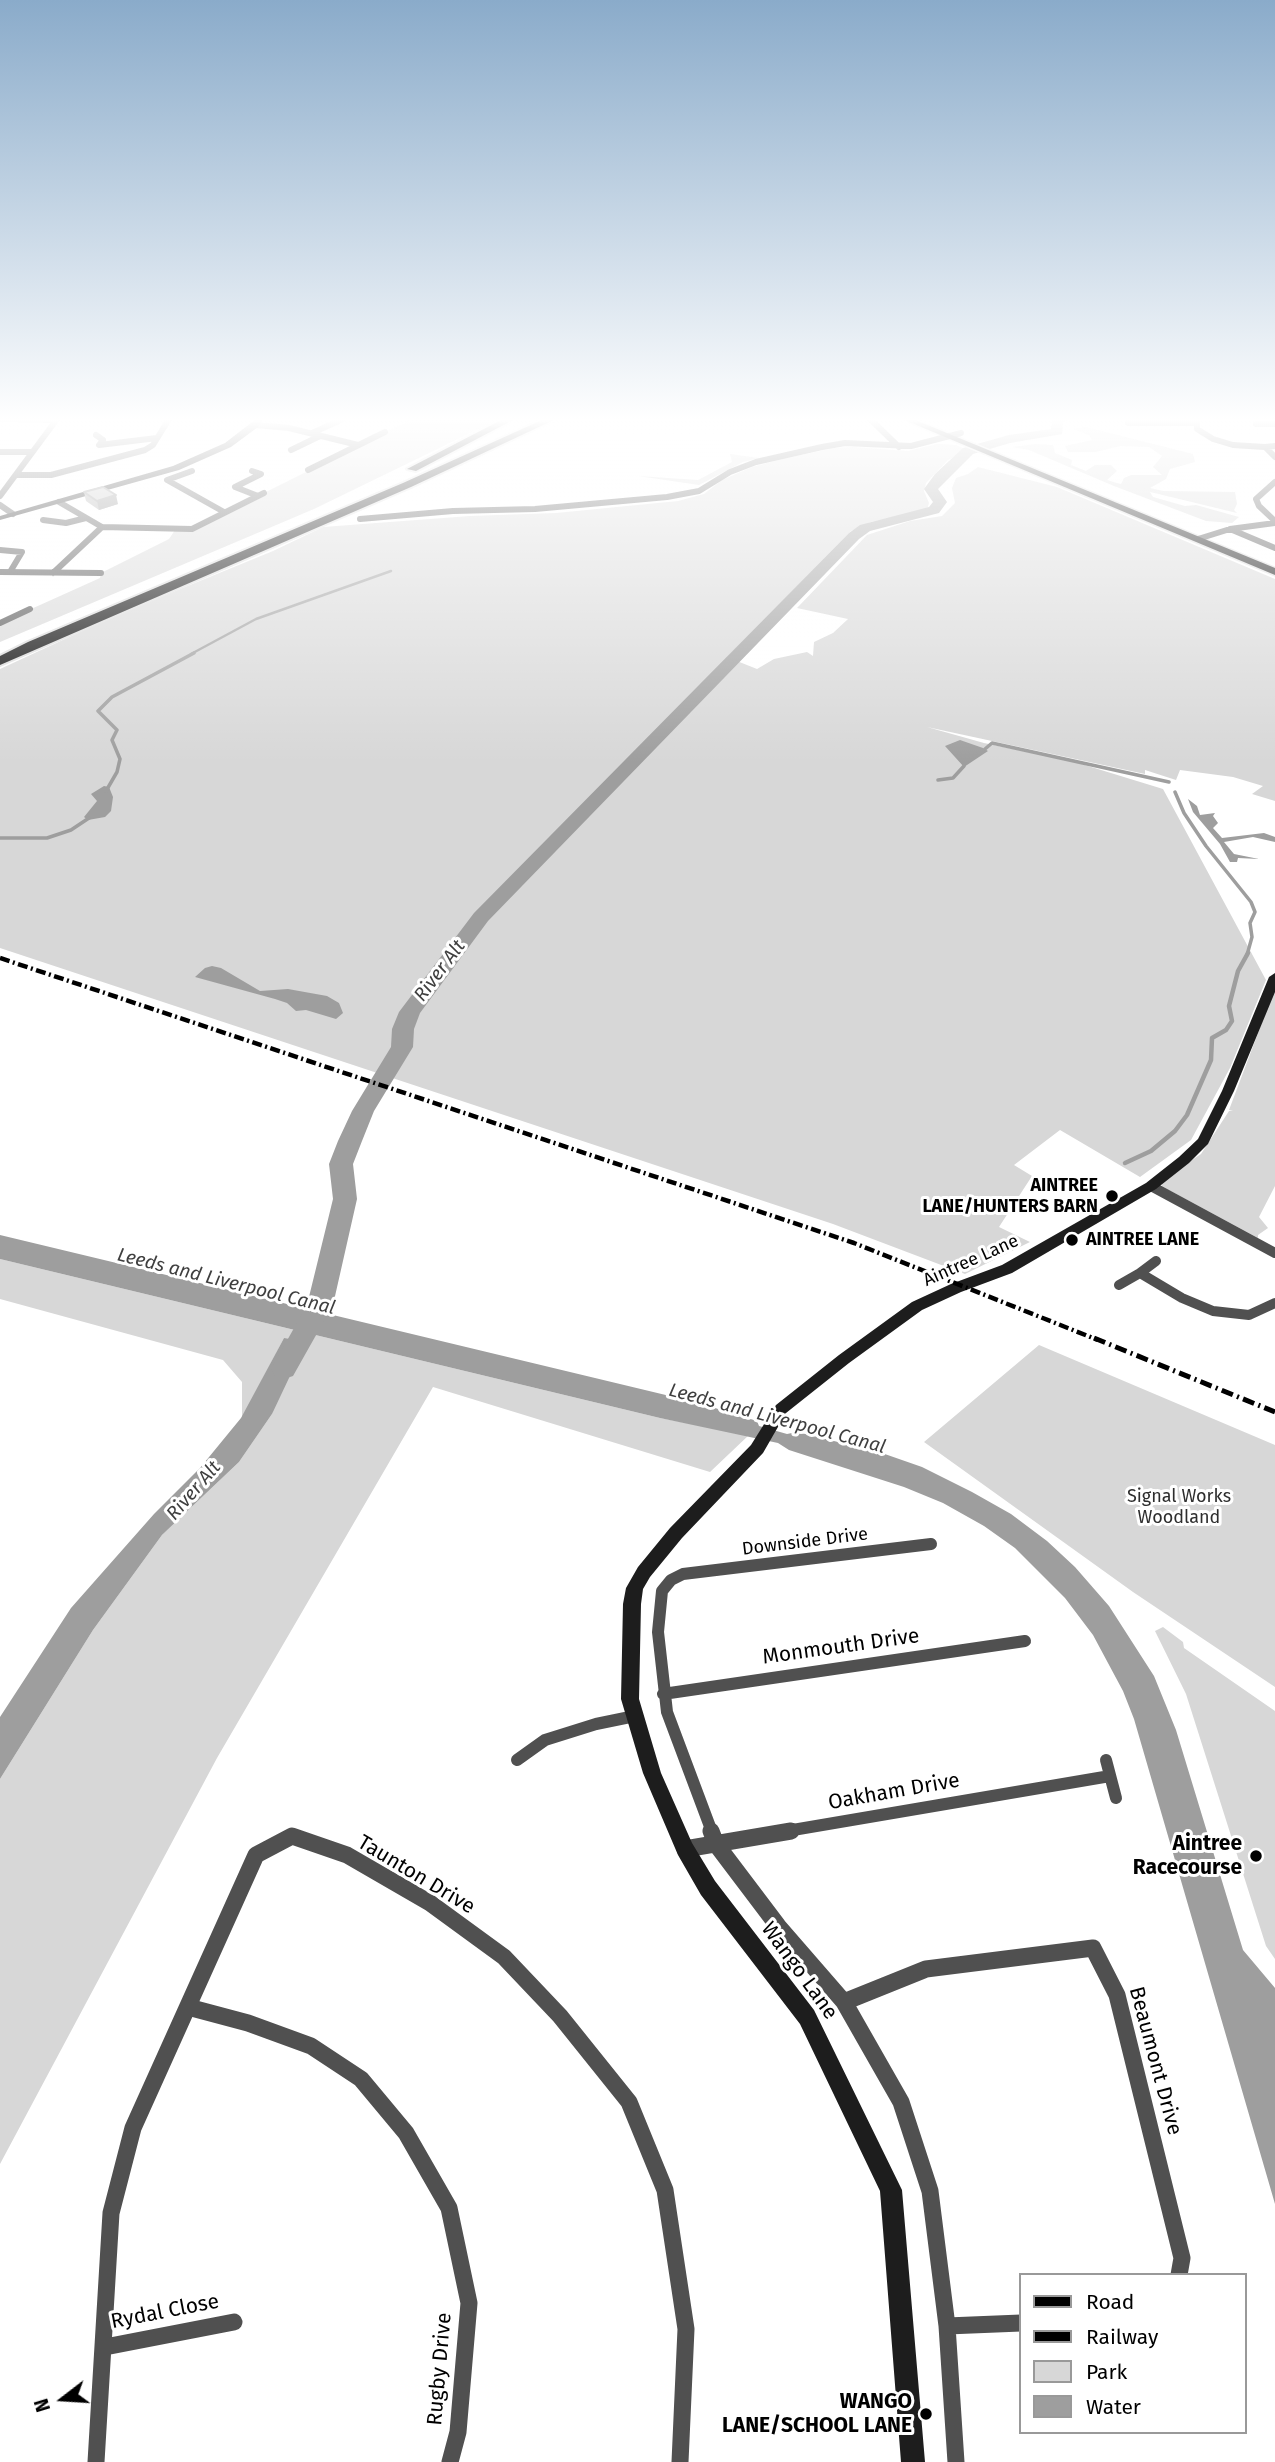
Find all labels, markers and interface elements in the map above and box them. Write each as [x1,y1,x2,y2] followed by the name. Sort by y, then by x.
[410,936,470,1006] water label: River Alt
[922,1175,1098,1218] place label: AINTREE LANE/HUNTERS BARN
[1104,1188,1120,1204] marker: AINTREE LANE/HUNTERS BARN
[1086,1229,1199,1251] place label: AINTREE LANE
[920,1230,1022,1292] street label: Aintree Lane
[1064,1232,1080,1248] marker: AINTREE LANE
[115,1244,337,1320] water label: Leeds and Liverpool Canal
[666,1379,888,1459] water label: Leeds and Liverpool Canal
[162,1457,226,1525] water label: River Alt
[1127,1486,1231,1528] park label: Signal Works Woodland
[741,1524,869,1560] street label: Downside Drive
[761,1624,921,1670] street label: Monmouth Drive
[826,1768,962,1816] street label: Oakham Drive
[353,1830,479,1920] street label: Taunton Drive
[1133,1831,1242,1881] place label: Aintree Racecourse
[1248,1848,1264,1864] marker: Aintree Racecourse
[755,1917,843,2025] street label: Wango Lane
[1123,1984,1187,2138] street label: Beaumont Drive
[1020,2273,1247,2434] legend
[109,2289,221,2335] street label: Rydal Close
[1086,2289,1134,2315] text: Road
[423,2311,457,2427] street label: Rugby Drive
[1086,2324,1158,2350] text: Railway
[1086,2359,1127,2385] text: Park
[28,2364,98,2434] north arrow
[722,2389,912,2439] place label: WANGO LANE/SCHOOL LANE
[1086,2394,1141,2420] text: Water
[30,2396,55,2415] text: N
[918,2406,934,2422] marker: WANGO LANE/SCHOOL LANE

